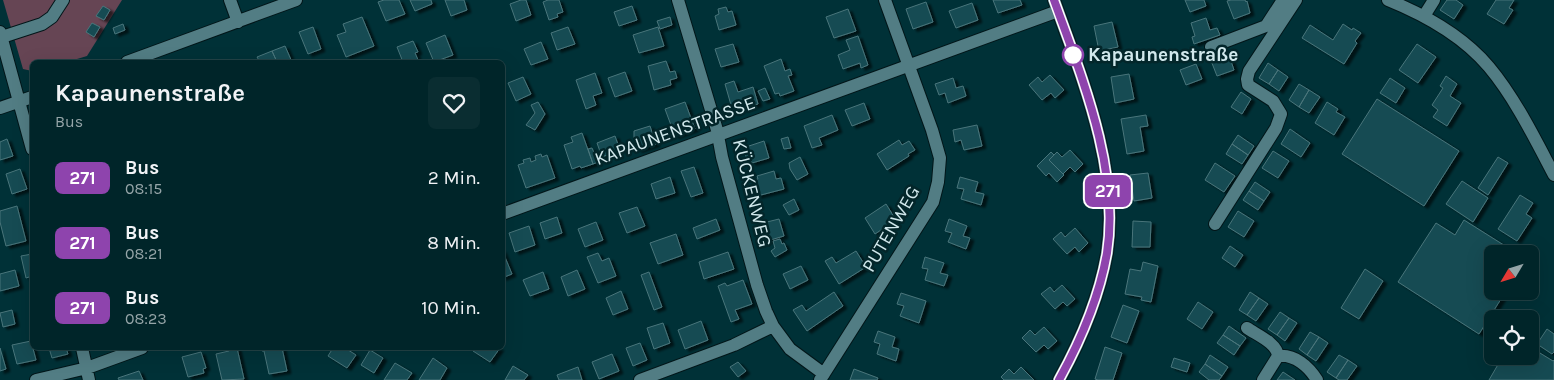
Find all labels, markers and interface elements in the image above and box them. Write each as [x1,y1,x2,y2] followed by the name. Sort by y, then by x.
[1062,44,1084,66] marker: Kapaunenstraße
[1088,44,1238,66] place label: Kapaunenstraße
[428,77,480,129] button: heart
[55,79,245,107] text: Kapaunenstraße
[592,92,758,170] street label: KAPAUNENSTRASSE
[55,112,83,131] text: Bus
[728,137,776,249] street label: KÜCKENWEG
[125,157,159,179] text: Bus
[69,167,96,189] text: 271
[428,167,480,189] text: 2 Min.
[1079,175,1137,207] line badge: 271
[125,179,162,198] text: 08:15
[1095,180,1121,202] text: 271
[857,182,925,276] street label: PUTENWEG
[125,222,159,244] text: Bus
[69,232,96,254] text: 271
[427,232,480,254] text: 8 Min.
[125,244,163,263] text: 08:21
[1484,245,1539,300] north arrow
[1484,245,1539,365] map controls
[125,287,159,309] text: Bus
[69,297,96,319] text: 271
[421,297,480,319] text: 10 Min.
[125,309,167,328] text: 08:23
[1484,310,1539,365] button: locate

